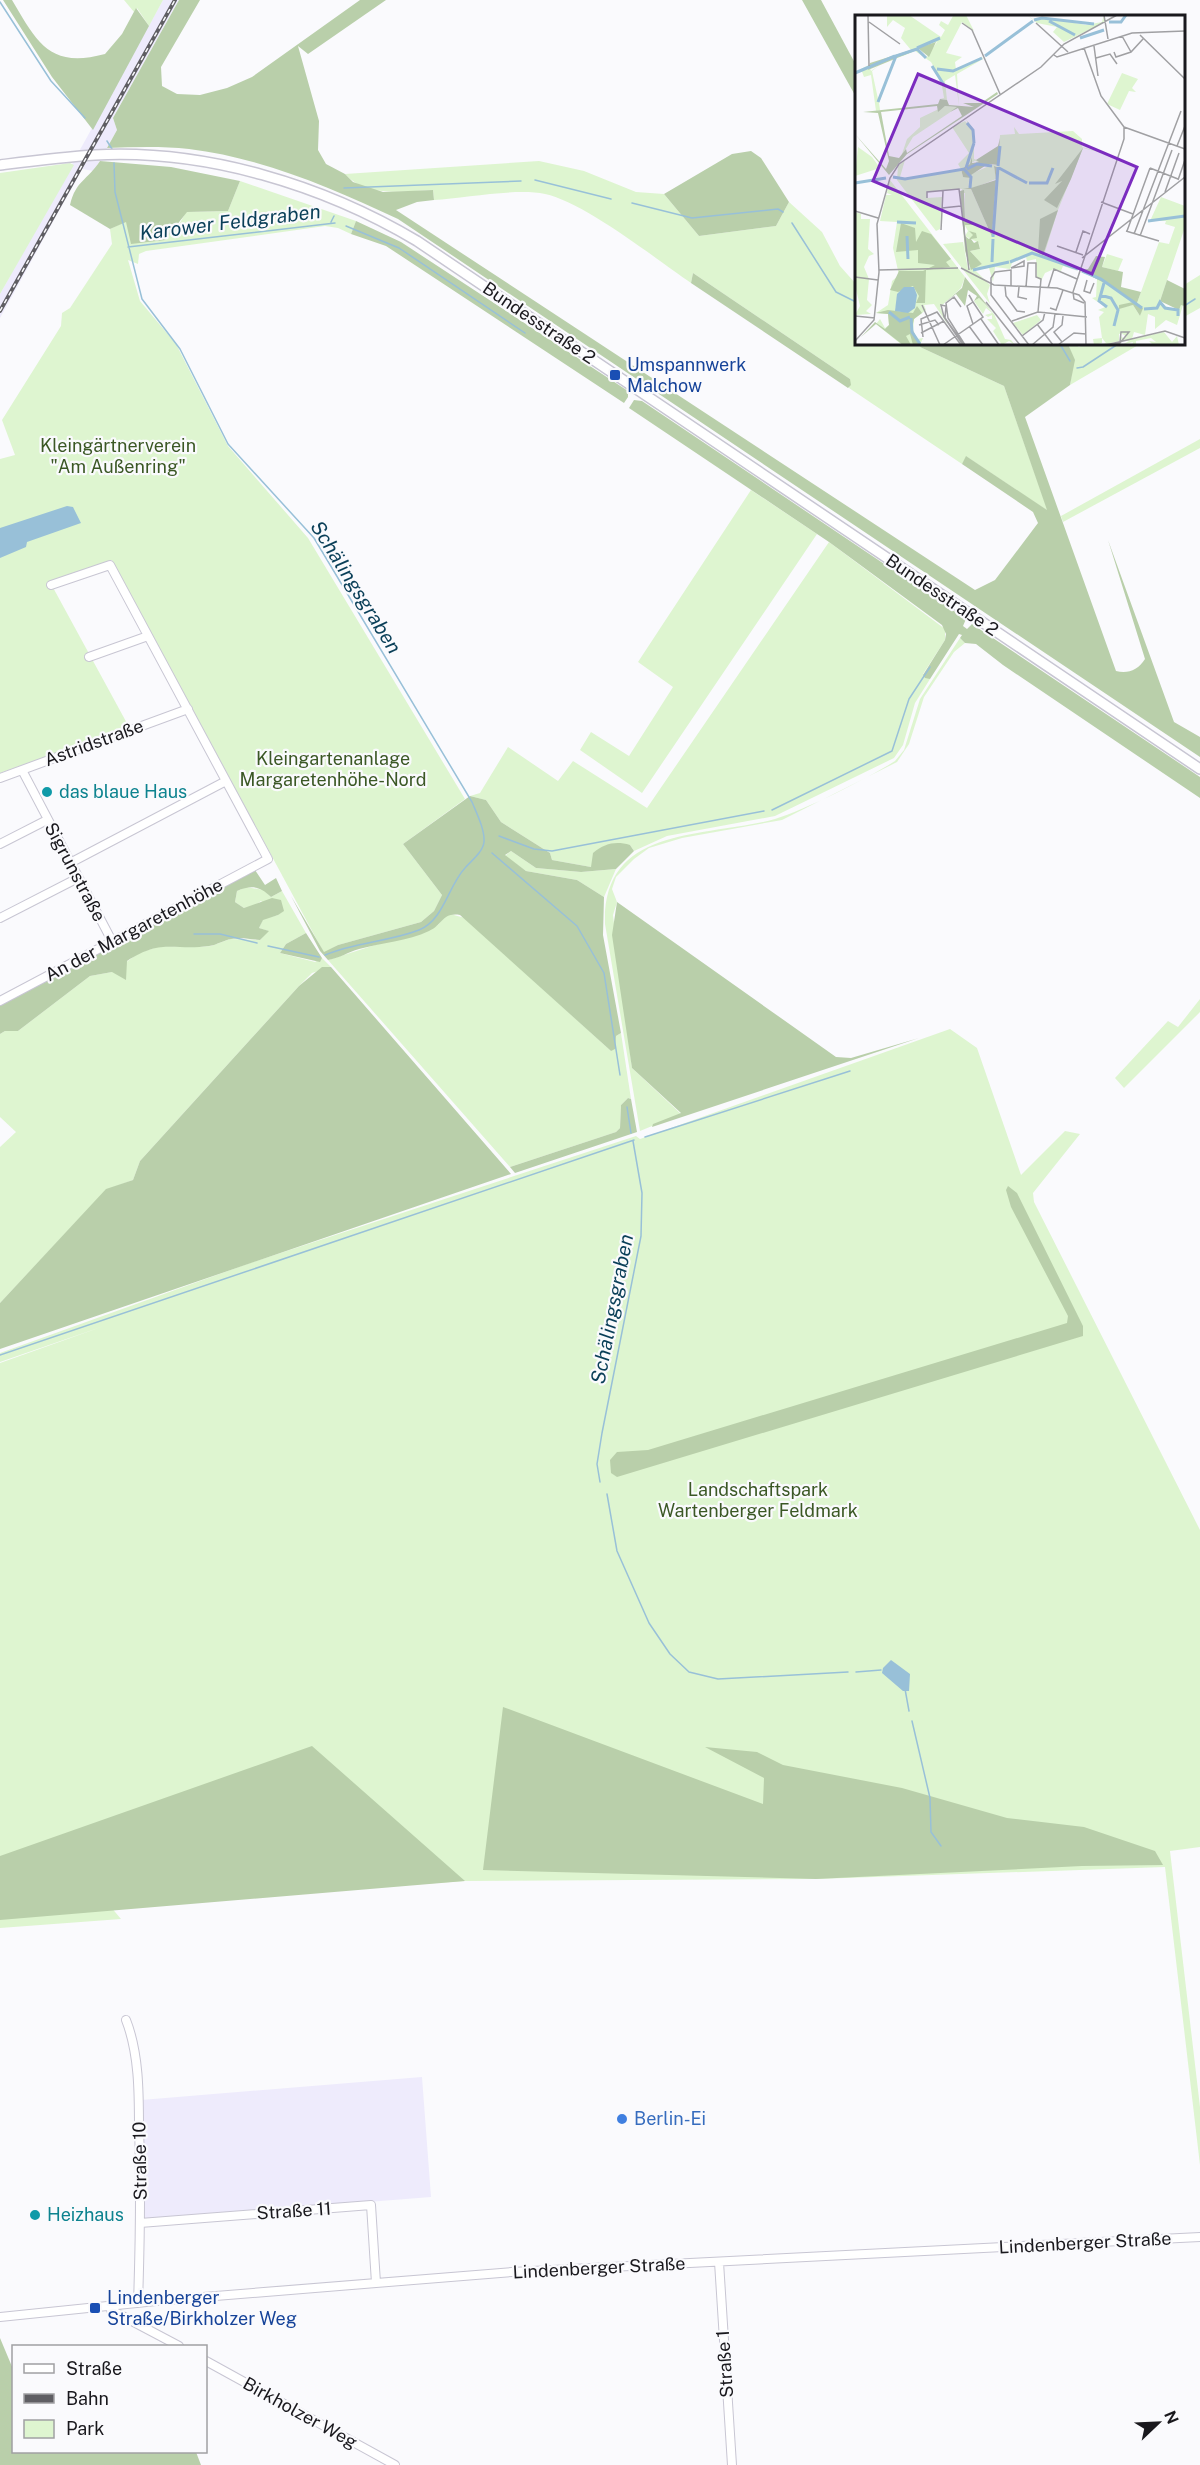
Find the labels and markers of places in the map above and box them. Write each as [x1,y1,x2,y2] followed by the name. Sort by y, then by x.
[627,354,746,396] place label: Umspannwerk Malchow
[608,368,622,382] marker: Umspannwerk Malchow
[59,781,187,802] place label: das blaue Haus
[40,785,54,799] marker: das blaue Haus
[634,2108,706,2129] place label: Berlin-Ei
[615,2112,629,2126] marker: Berlin-Ei
[47,2204,124,2225] place label: Heizhaus
[28,2208,42,2222] marker: Heizhaus
[107,2287,297,2329] place label: Lindenberger Straße/Birkholzer Weg
[88,2301,102,2315] marker: Lindenberger Straße/Birkholzer Weg

